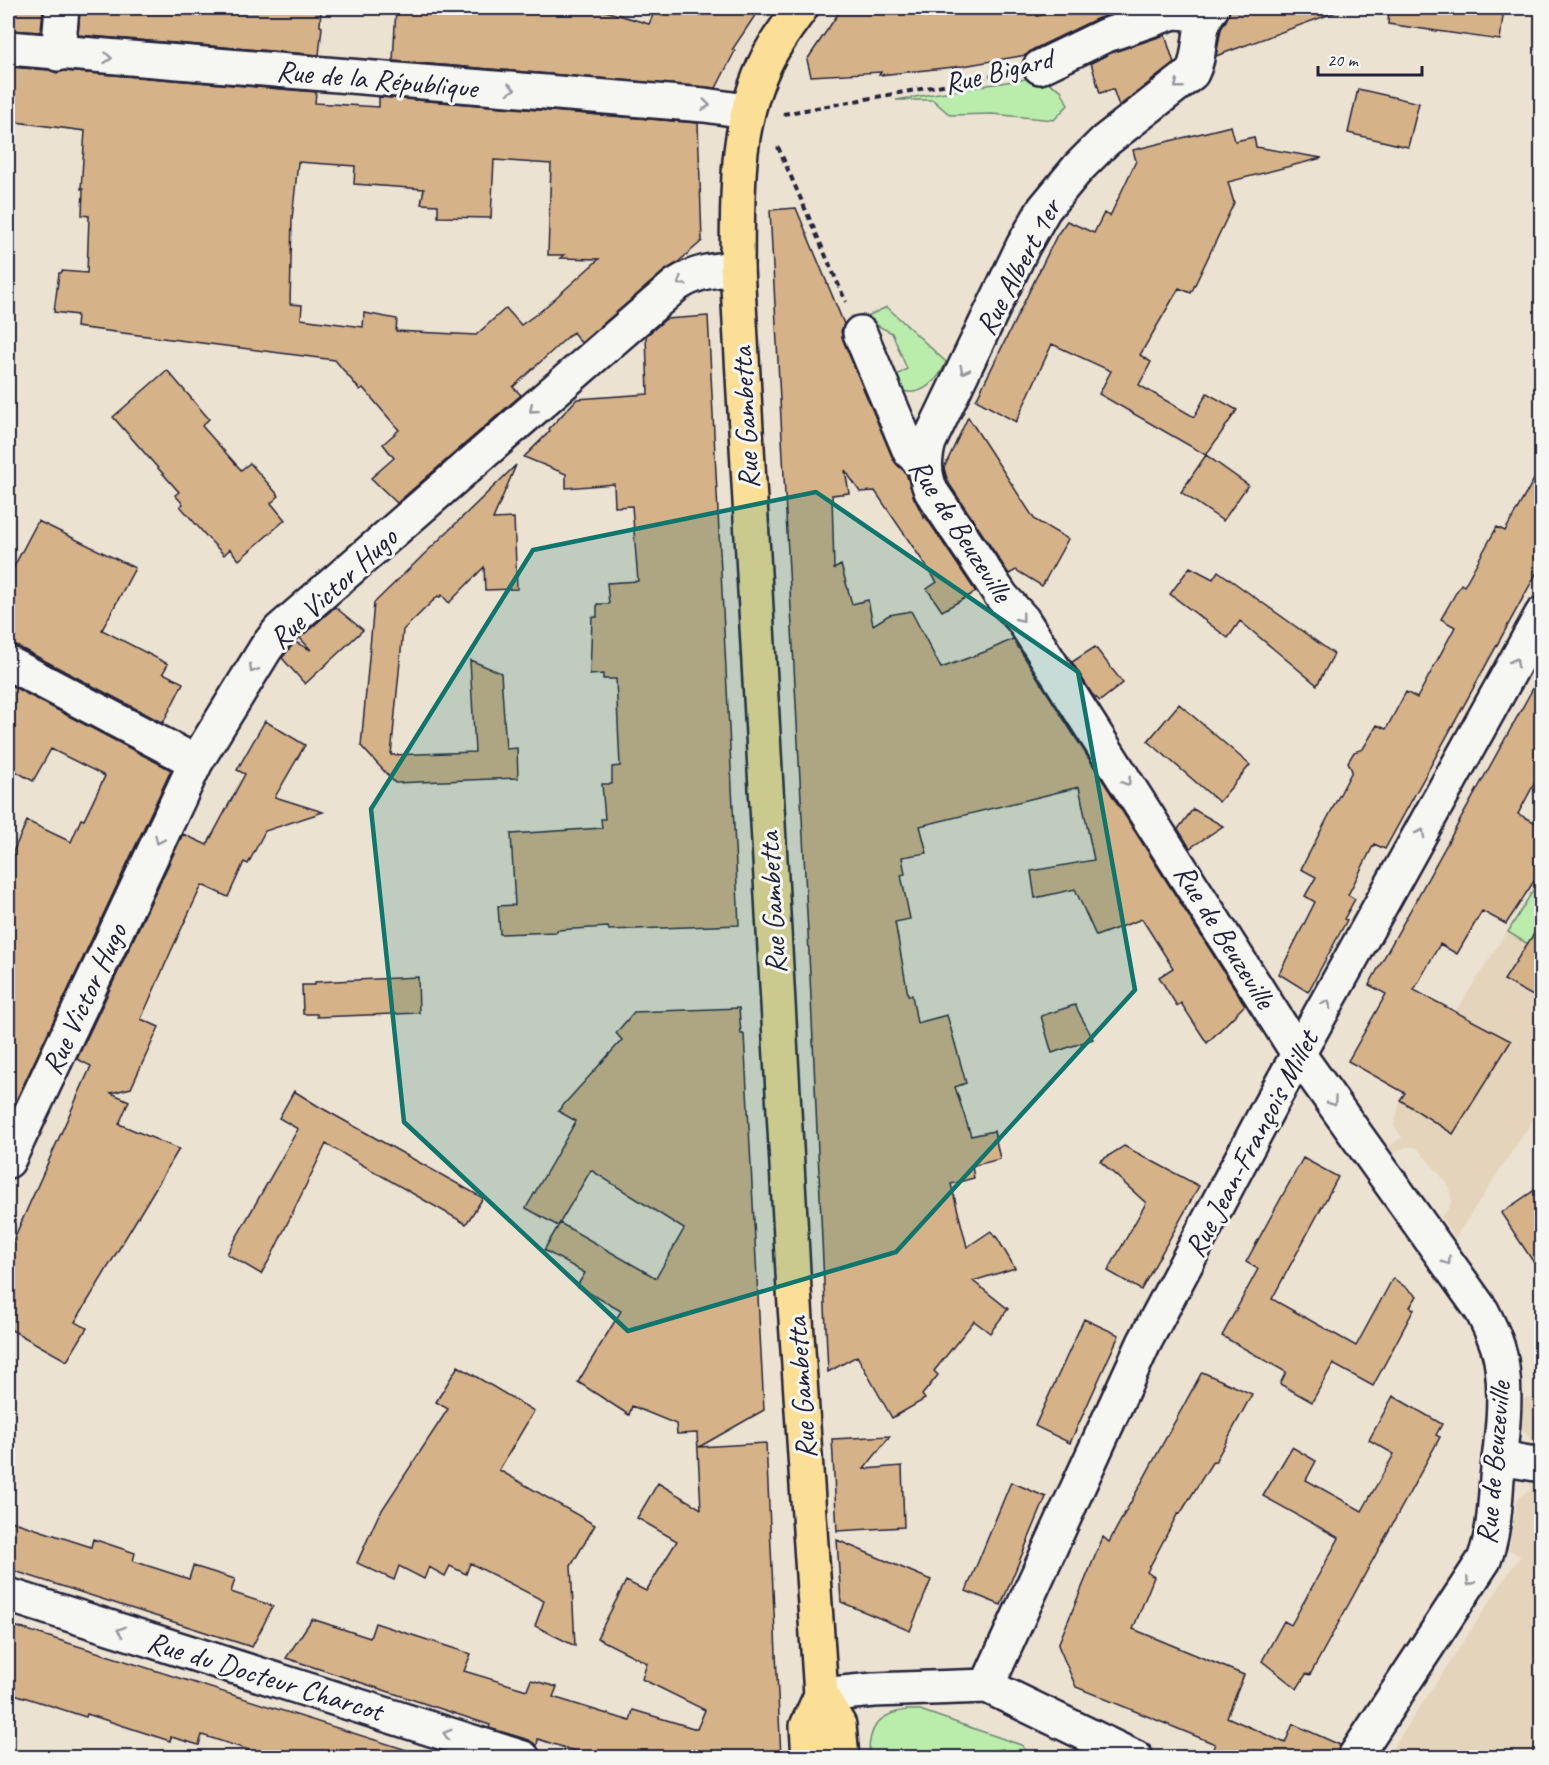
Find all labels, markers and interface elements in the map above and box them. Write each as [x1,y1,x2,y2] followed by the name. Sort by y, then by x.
[940,38,1060,103] street label: Rue Bigard
[1318,39,1422,77] scale bar
[1327,49,1360,71] text: 20 m
[103,51,112,64] one-way arrow
[275,51,481,107] street label: Rue de la République
[1173,77,1184,88] one-way arrow
[507,83,516,96] one-way arrow
[701,98,710,111] one-way arrow
[966,190,1071,341] street label: Rue Albert 1er
[677,275,688,286] one-way arrow
[722,344,768,490] street label: Rue Gambetta
[959,363,971,374] one-way arrow
[529,402,540,413] one-way arrow
[901,451,1023,611] street label: Rue de Beuzeville
[261,518,406,657] street label: Rue Victor Hugo
[1013,611,1024,622] one-way arrow
[1508,658,1519,668] one-way arrow
[248,663,260,673] one-way arrow
[1119,776,1131,786] one-way arrow
[749,829,795,975] street label: Rue Gambetta
[1414,829,1425,839] one-way arrow
[155,834,167,845] one-way arrow
[1166,857,1286,1017] street label: Rue de Beuzeville
[33,916,136,1080] street label: Rue Victor Hugo
[1320,1000,1331,1010] one-way arrow
[1175,1022,1328,1264] street label: Rue Jean-François Millet
[1326,1096,1337,1107] one-way arrow
[1439,1255,1450,1266] one-way arrow
[777,1314,825,1460] street label: Rue Gambetta
[1467,1378,1519,1546] street label: Rue de Beuzeville
[1465,1576,1477,1586] one-way arrow
[143,1622,390,1731] street label: Rue du Docteur Charcot
[116,1626,127,1638] one-way arrow
[442,1728,453,1741] one-way arrow

